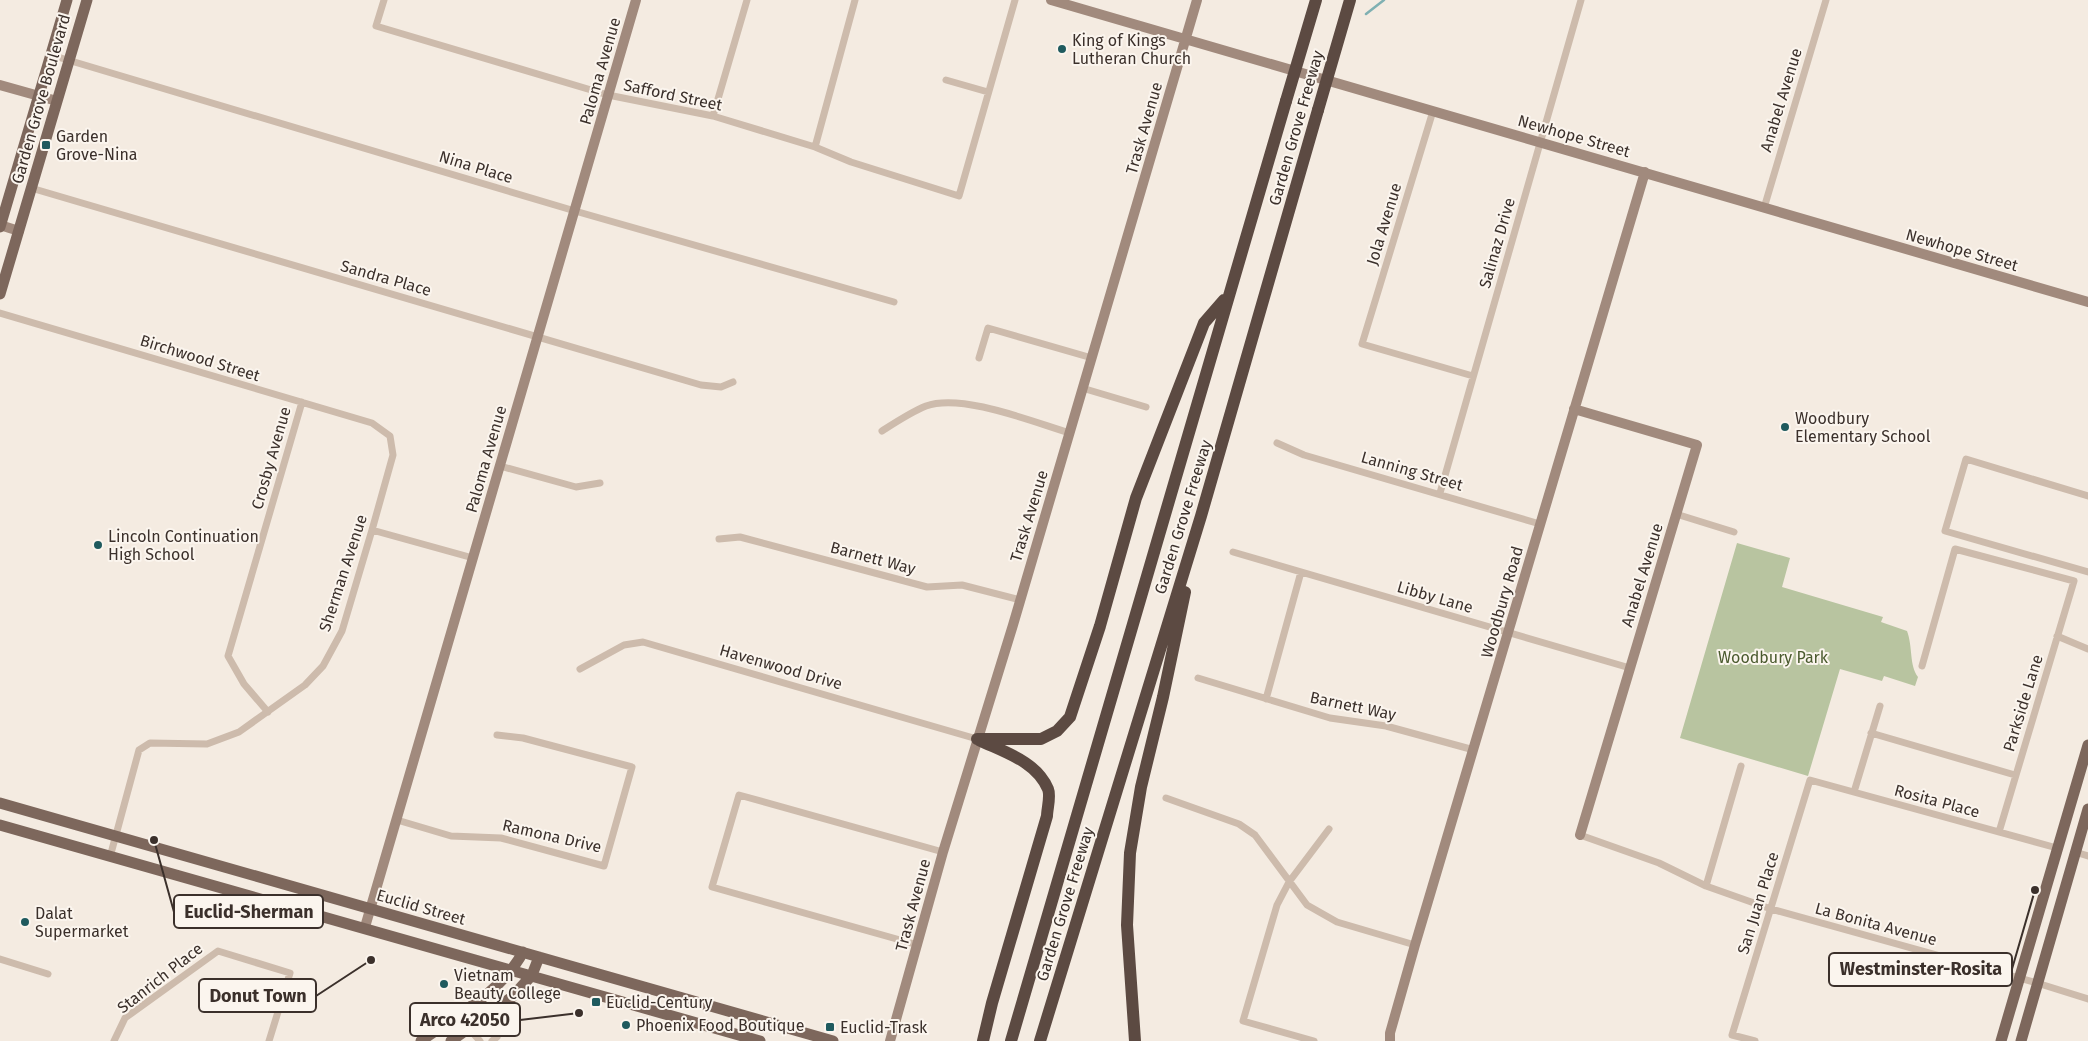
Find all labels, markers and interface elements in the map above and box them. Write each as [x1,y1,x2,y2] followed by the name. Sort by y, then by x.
[8,12,74,186] street label: Garden Grove Boulevard
[576,15,624,127] street label: Paloma Avenue
[1072,31,1191,68] place label: King of Kings Lutheran Church
[1056,43,1068,55] marker: King of Kings Lutheran Church
[1756,46,1806,154] street label: Anabel Avenue
[1265,48,1327,208] street label: Garden Grove Freeway
[622,75,724,115] street label: Safford Street
[1122,80,1166,176] street label: Trask Avenue
[1516,111,1632,161] street label: Newhope Street
[56,127,138,164] place label: Garden Grove-Nina
[40,139,52,151] marker: Garden Grove-Nina
[437,147,515,187] street label: Nina Place
[1363,181,1405,267] street label: Jola Avenue
[1475,196,1519,290] street label: Salinaz Drive
[1904,225,2020,275] street label: Newhope Street
[338,256,434,300] street label: Sandra Place
[138,331,262,385] street label: Birchwood Street
[462,403,510,515] street label: Paloma Avenue
[247,404,295,512] street label: Crosby Avenue
[1795,409,1931,446] place label: Woodbury Elementary School
[1779,421,1791,433] marker: Woodbury Elementary School
[1150,437,1216,596] street label: Garden Grove Freeway
[1359,447,1465,495] street label: Lanning Street
[1006,468,1052,564] street label: Trask Avenue
[315,512,371,634] street label: Sherman Avenue
[1617,521,1667,629] street label: Anabel Avenue
[108,527,259,564] place label: Lincoln Continuation High School
[828,537,918,579] street label: Barnett Way
[92,539,104,551] marker: Lincoln Continuation High School
[1477,544,1527,660] street label: Woodbury Road
[1395,577,1475,617] street label: Libby Lane
[717,640,845,694] street label: Havenwood Drive
[1718,648,1829,667] park label: Woodbury Park
[1999,652,2047,754] street label: Parkside Lane
[1308,688,1398,724] street label: Barnett Way
[1892,780,1982,822] street label: Rosita Place
[501,815,603,857] street label: Ramona Drive
[1032,824,1098,983] street label: Garden Grove Freeway
[1733,850,1783,956] street label: San Juan Place
[892,857,934,953] street label: Trask Avenue
[374,885,468,929] street label: Euclid Street
[174,895,323,928] callout: Euclid-Sherman
[1813,899,1939,949] street label: La Bonita Avenue
[184,901,314,923] text: Euclid-Sherman
[35,904,129,941] place label: Dalat Supermarket
[19,916,31,928] marker: Dalat Supermarket
[114,939,206,1017] street label: Stanrich Place
[1829,953,2012,986] callout: Westminster-Rosita
[1840,958,2002,980] text: Westminster-Rosita
[454,966,561,1003] place label: Vietnam Beauty College
[438,978,450,990] marker: Vietnam Beauty College
[199,979,316,1012] callout: Donut Town
[209,985,307,1007] text: Donut Town
[606,993,712,1012] place label: Euclid-Century
[590,996,602,1008] marker: Euclid-Century
[410,1003,520,1036] callout: Arco 42050
[419,1009,510,1031] text: Arco 42050
[636,1016,804,1035] place label: Phoenix Food Boutique
[840,1018,928,1037] place label: Euclid-Trask
[620,1019,632,1031] marker: Phoenix Food Boutique
[824,1021,836,1033] marker: Euclid-Trask

